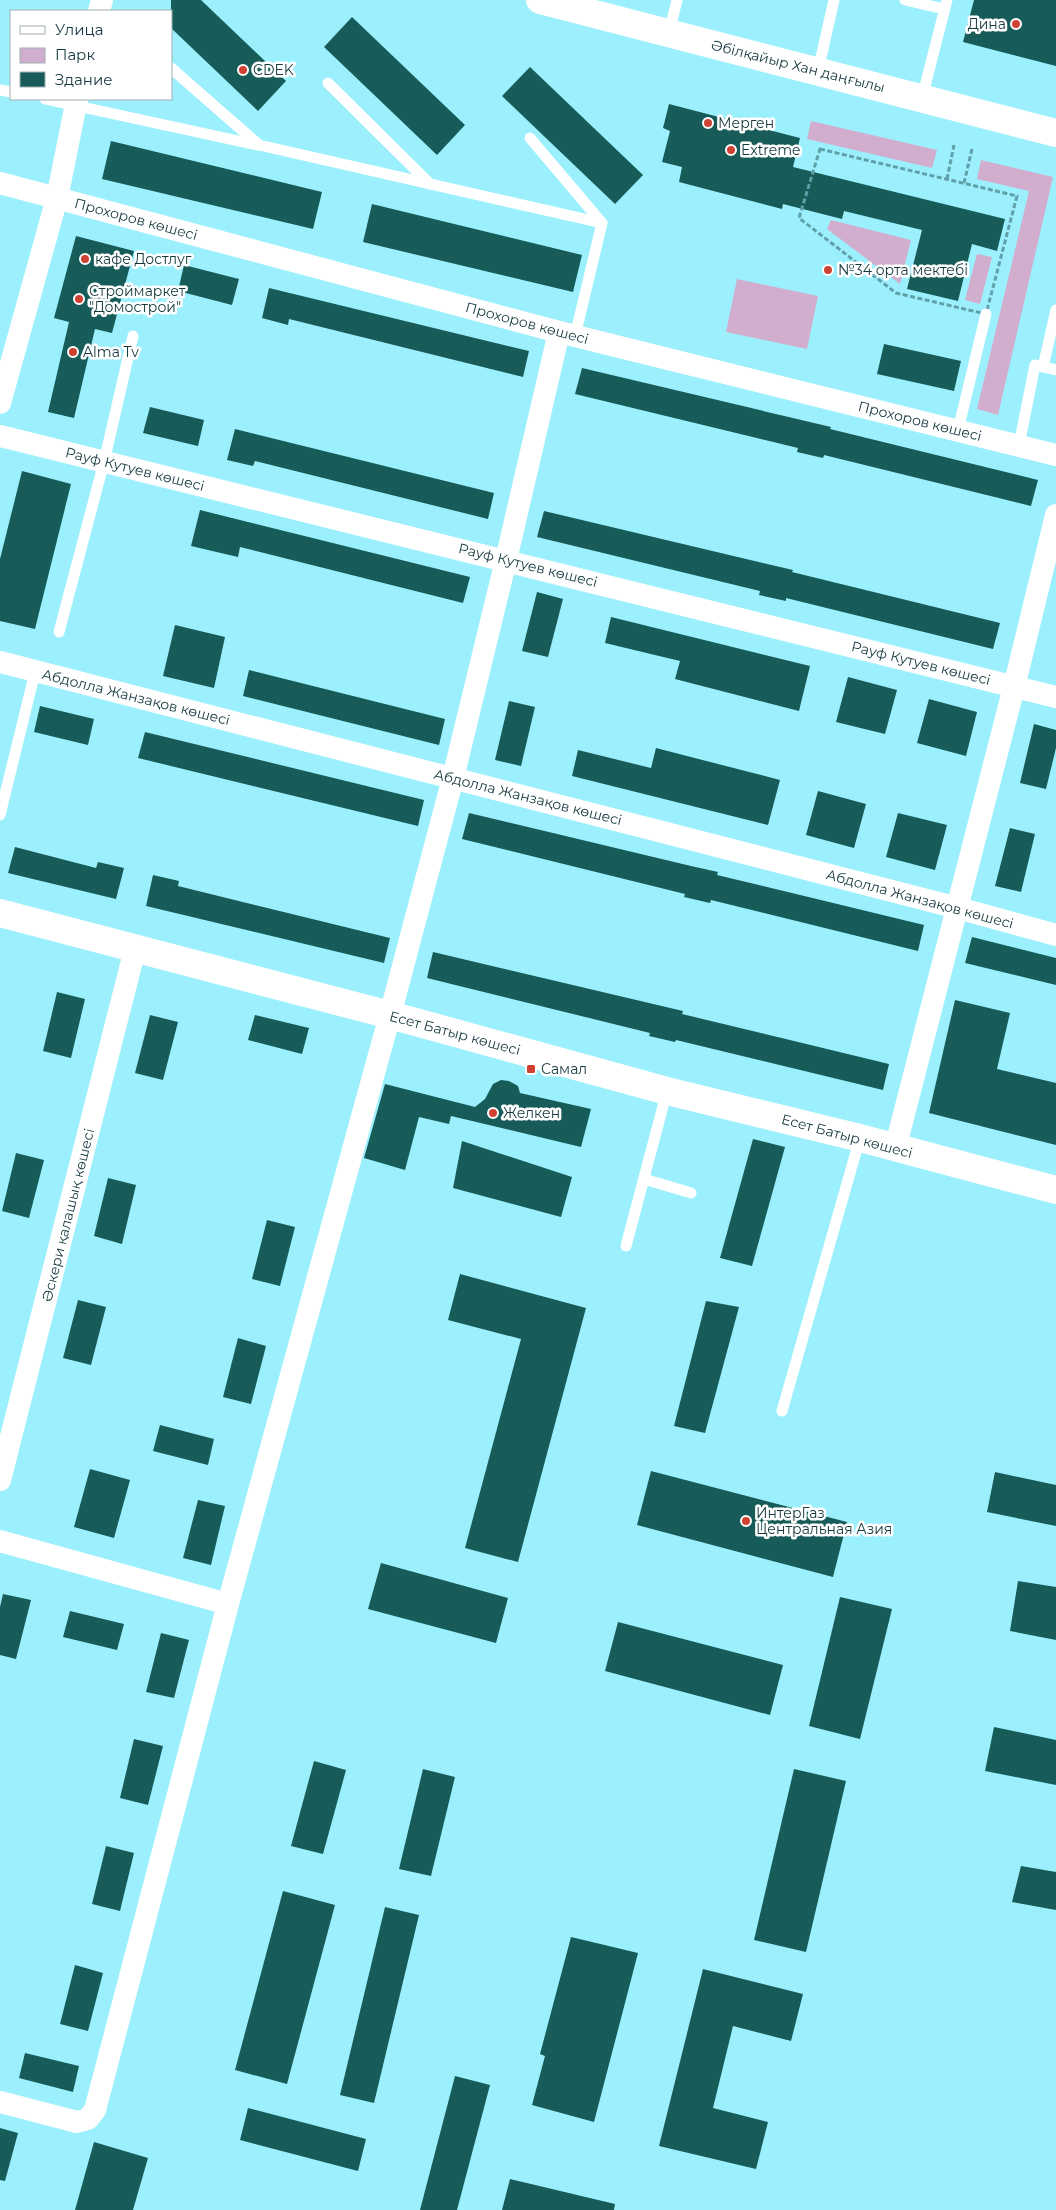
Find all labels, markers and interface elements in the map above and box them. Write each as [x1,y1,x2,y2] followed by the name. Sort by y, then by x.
[10,10,172,100] legend
[968,15,1006,33] place label: Дина
[1010,18,1022,30] marker: Дина
[55,20,103,39] text: Улица
[709,36,887,96] street label: Әбілқайыр Хан даңғылы
[55,45,95,64] text: Парк
[253,61,294,79] place label: CDEK
[237,64,249,76] marker: CDEK
[55,70,113,89] text: Здание
[718,114,774,132] place label: Мерген
[702,117,714,129] marker: Мерген
[741,141,801,159] place label: Extreme
[725,144,737,156] marker: Extreme
[72,194,200,244] street label: Прохоров көшесі
[95,250,192,268] place label: кафе Достлуг
[79,253,91,265] marker: кафе Достлуг
[838,261,968,279] place label: №34 орта мектебі
[822,264,834,276] marker: №34 орта мектебі
[89,282,186,316] place label: Строймаркет "Домострой"
[73,293,85,305] marker: Строймаркет "Домострой"
[463,298,591,348] street label: Прохоров көшесі
[83,343,139,361] place label: Alma Tv
[67,346,79,358] marker: Alma Tv
[856,397,984,445] street label: Прохоров көшесі
[64,443,206,495] street label: Рауф Кутуев көшесі
[457,539,599,591] street label: Рауф Кутуев көшесі
[850,637,992,689] street label: Рауф Кутуев көшесі
[40,665,232,729] street label: Абдолла Жанзақов көшесі
[432,765,624,829] street label: Абдолла Жанзақов көшесі
[824,865,1016,933] street label: Абдолла Жанзақов көшесі
[388,1007,522,1059] street label: Есет Батыр көшесі
[541,1060,587,1078] place label: Самал
[525,1063,537,1075] marker: Самал
[503,1104,560,1122] place label: Желкен
[487,1107,499,1119] marker: Желкен
[780,1110,914,1162] street label: Есет Батыр көшесі
[38,1126,98,1304] street label: Әскери қалашық көшесі
[756,1504,892,1538] place label: ИнтерГаз Центральная Азия
[740,1515,752,1527] marker: ИнтерГаз Центральная Азия

